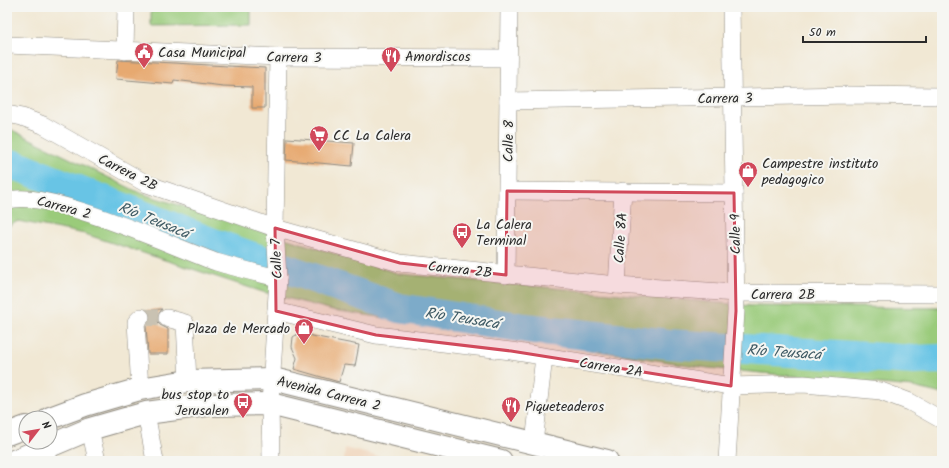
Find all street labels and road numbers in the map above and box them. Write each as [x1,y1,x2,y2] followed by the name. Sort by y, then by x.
[266,47,322,69] street label: Carrera 3
[697,88,753,110] street label: Carrera 3
[498,119,520,162] street label: Calle 8
[94,148,161,197] street label: Carrera 2B
[34,190,93,226] street label: Carrera 2
[608,212,634,264] street label: Calle 8A
[725,213,747,254] street label: Calle 9
[265,238,289,280] street label: Calle 7
[427,256,493,284] street label: Carrera 2B
[751,284,815,306] street label: Carrera 2B
[578,352,644,384] street label: Carrera 2A
[275,370,383,417] street label: Avenida Carrera 2

